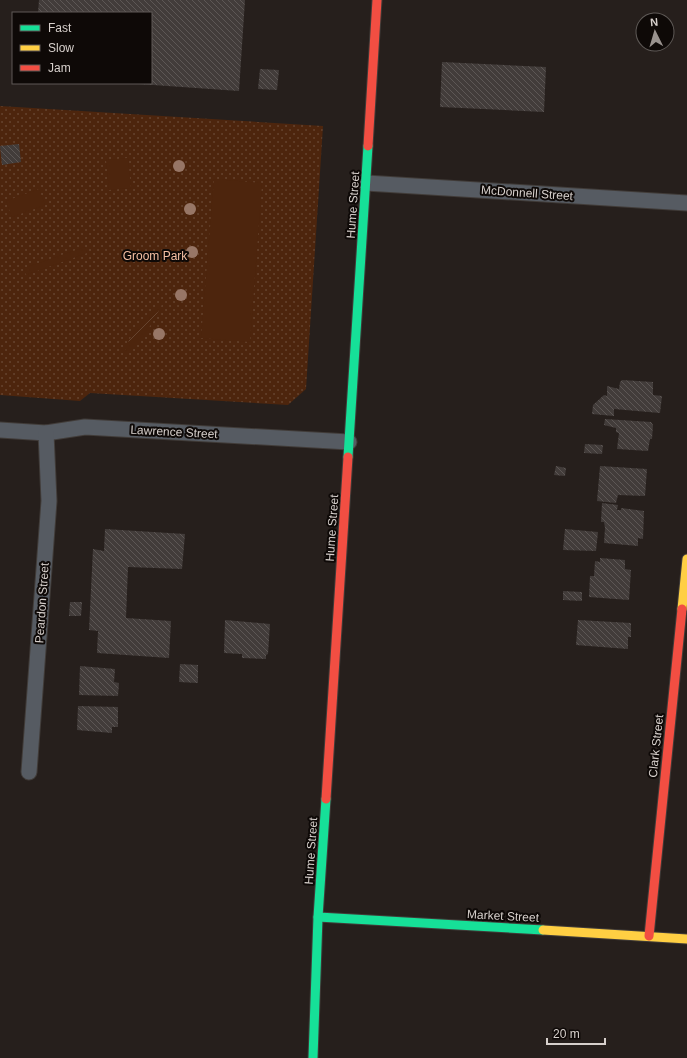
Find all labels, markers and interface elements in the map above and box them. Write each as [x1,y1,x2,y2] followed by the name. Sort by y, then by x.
[12,12,152,84] legend
[635,12,675,52] north arrow
[650,16,659,28] text: N
[48,21,72,35] text: Fast
[48,41,74,55] text: Slow
[48,61,71,75] text: Jam
[344,170,362,239] street label: Hume Street
[481,183,574,203] street label: McDonnell Street
[123,249,188,263] park label: Groom Park
[130,423,219,441] street label: Lawrence Street
[323,493,341,562] street label: Hume Street
[32,562,52,644] street label: Peardon Street
[646,713,666,778] street label: Clark Street
[302,816,320,885] street label: Hume Street
[467,907,540,925] street label: Market Street
[547,1020,605,1046] scale bar
[553,1027,580,1041] text: 20 m

